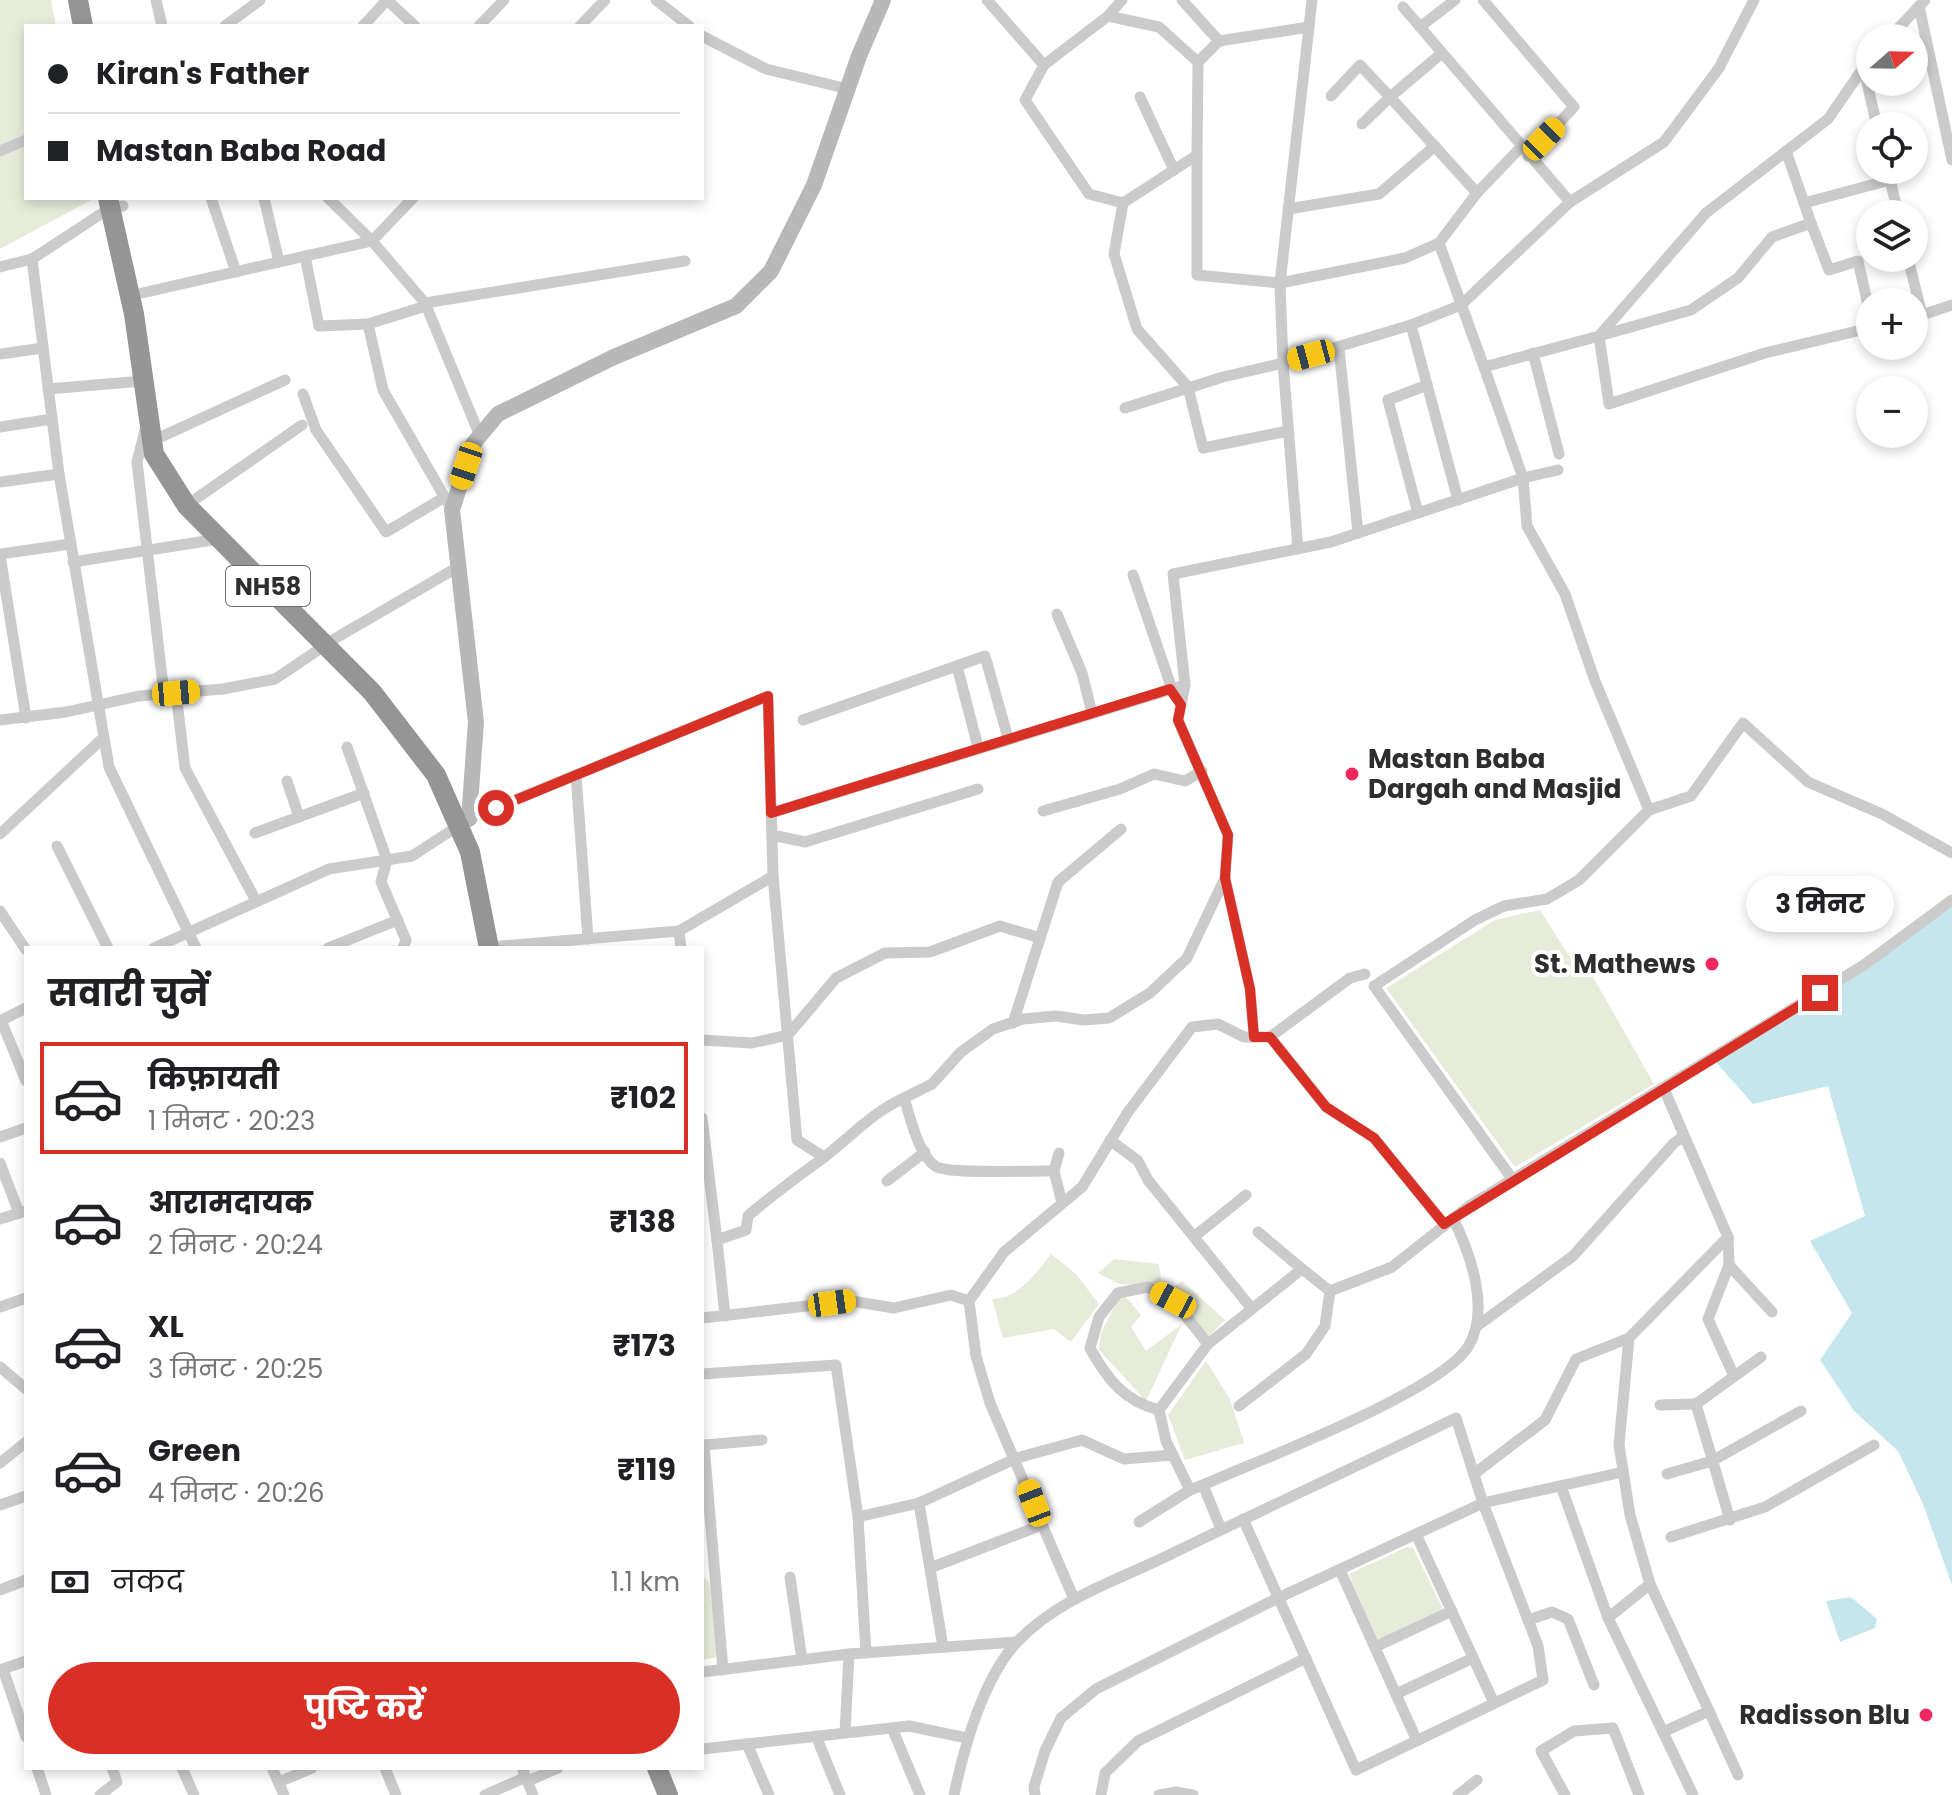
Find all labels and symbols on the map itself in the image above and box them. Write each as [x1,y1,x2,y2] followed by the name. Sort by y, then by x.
[1856,24,1928,96] north arrow
[1519,113,1569,165] car
[1285,337,1337,373] car
[447,439,485,493] car
[226,566,310,606] road number: NH58
[151,679,201,707] car
[1368,741,1621,807] place label: Mastan Baba Dargah and Masjid
[1343,765,1361,783] marker: Mastan Baba Dargah and Masjid
[478,790,514,826] route start
[1746,877,1894,933] callout: 3 मिनट
[1534,946,1696,982] place label: St. Mathews
[1703,955,1721,973] marker: St. Mathews
[1802,975,1838,1011] route end
[1146,1278,1200,1322] car
[807,1288,857,1318] car
[1014,1476,1054,1530] car
[1739,1697,1910,1733] place label: Radisson Blu
[1917,1706,1935,1724] marker: Radisson Blu

